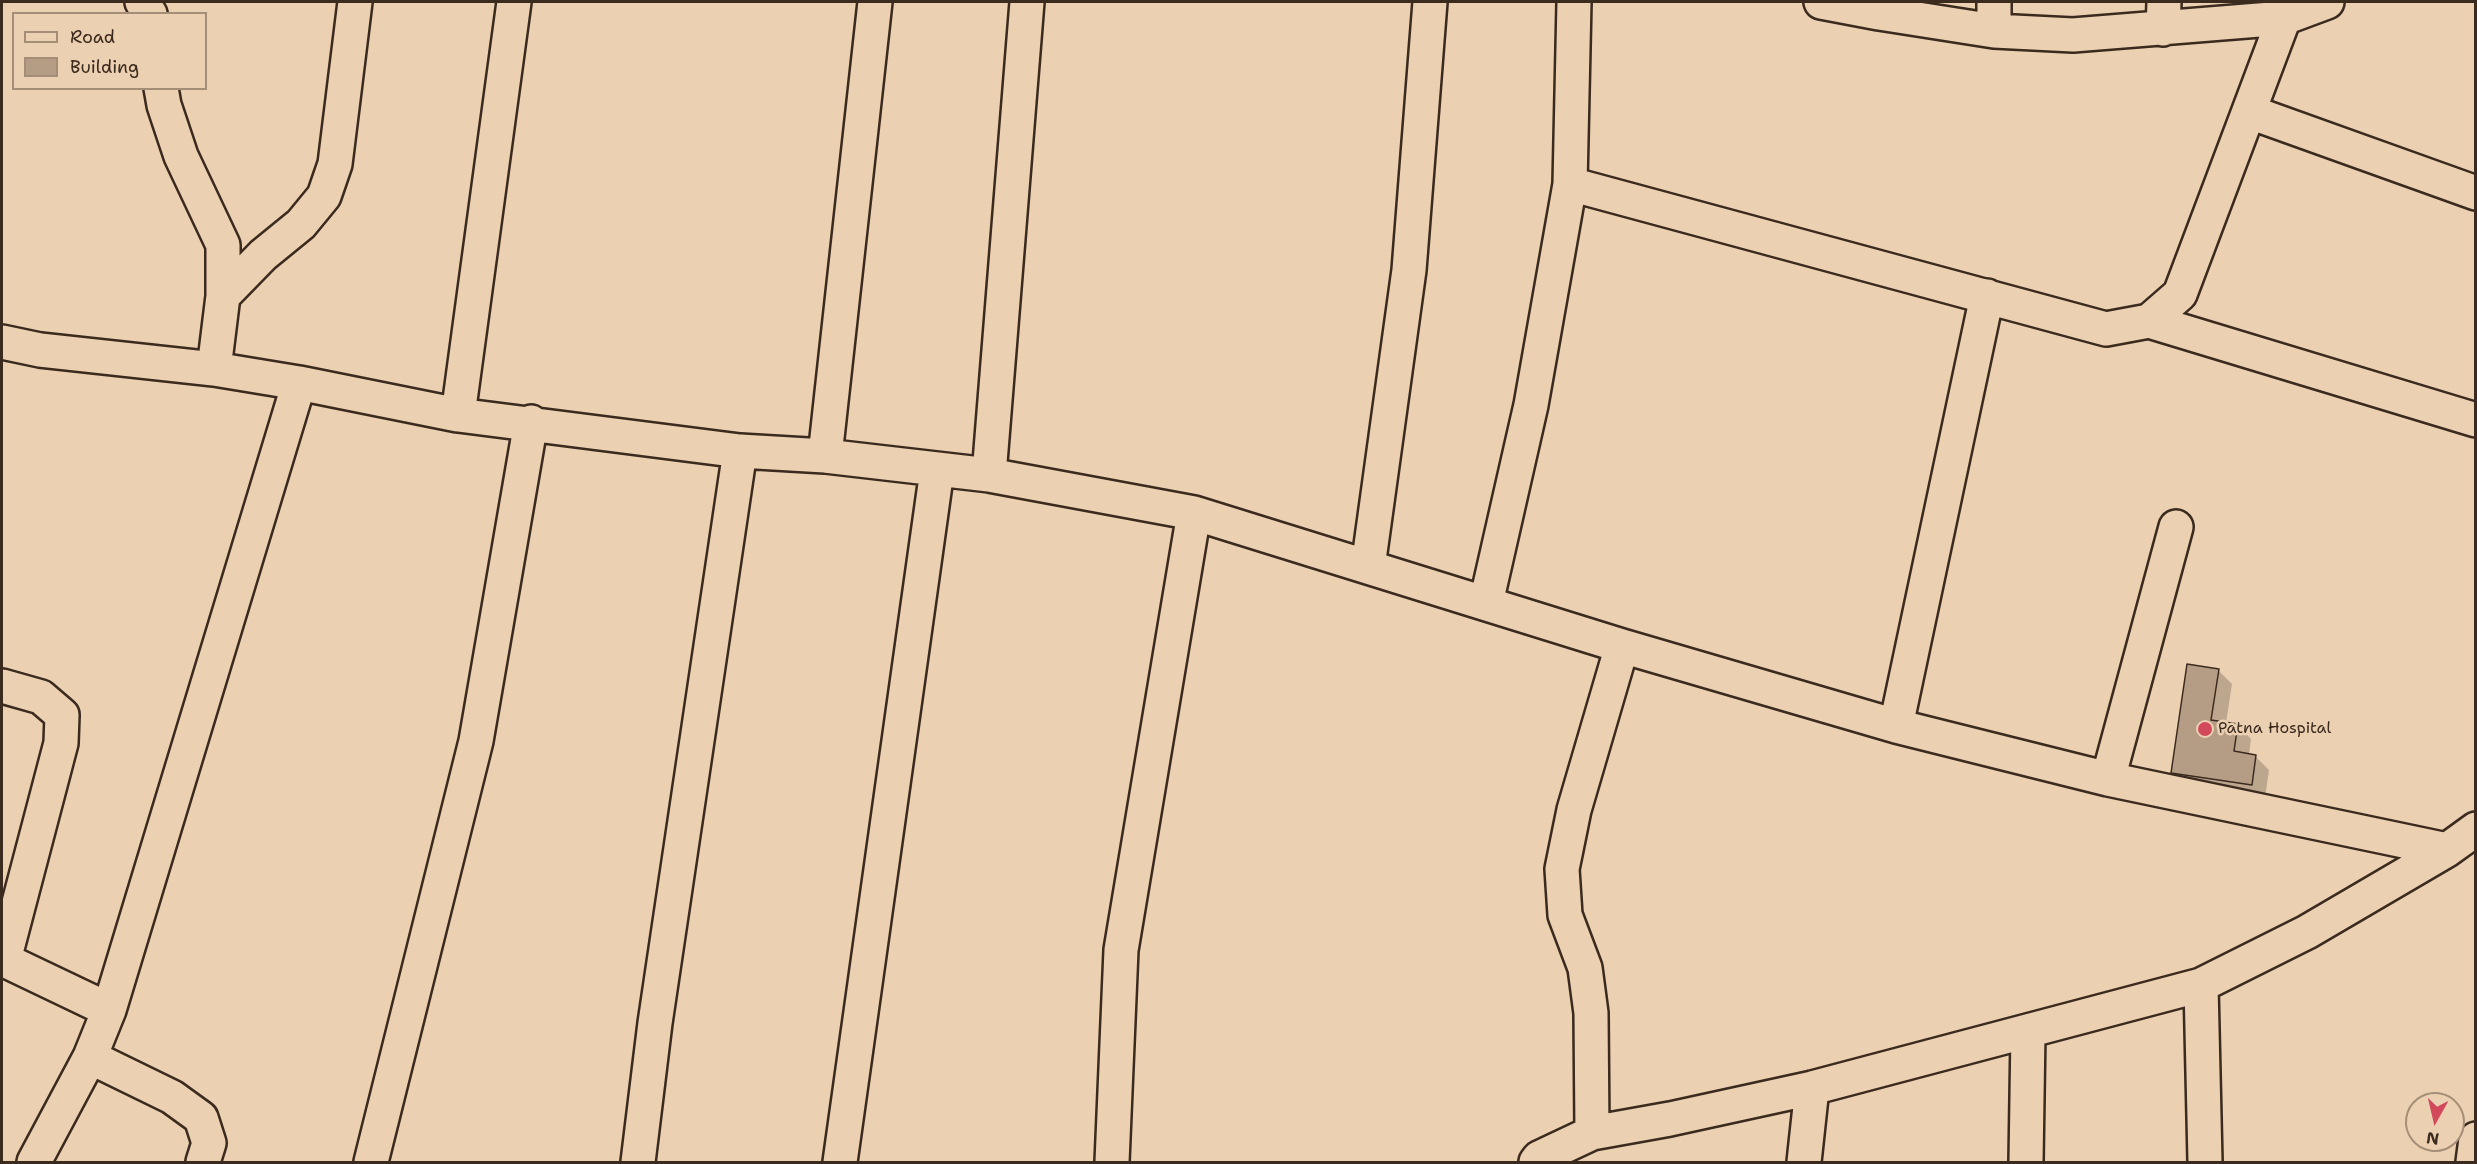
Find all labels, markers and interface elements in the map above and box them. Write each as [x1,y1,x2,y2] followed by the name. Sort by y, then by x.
[12,12,207,90] legend
[70,25,115,49] text: Road
[70,55,139,79] text: Building
[2218,719,2331,739] place label: Patna Hospital
[2196,720,2214,738] marker: Patna Hospital
[2405,1092,2465,1152] north arrow
[2425,1127,2440,1150] text: N

